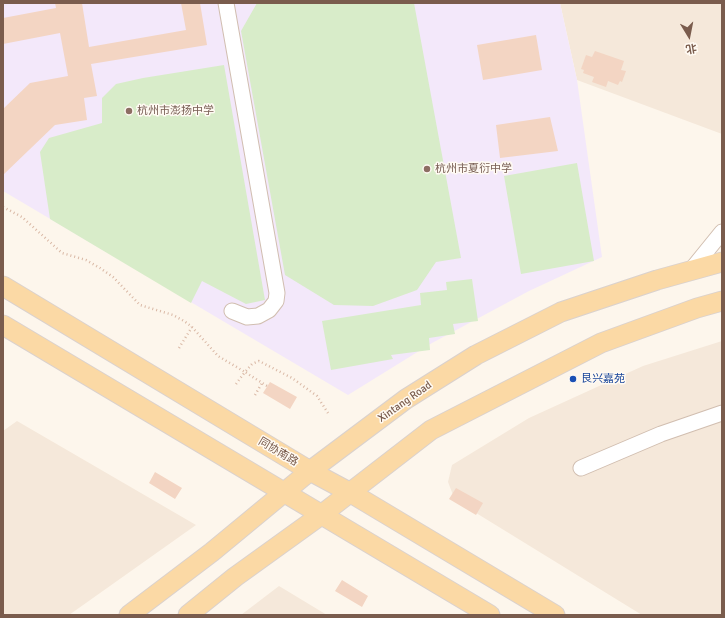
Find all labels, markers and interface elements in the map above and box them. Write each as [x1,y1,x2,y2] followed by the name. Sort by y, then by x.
[669,16,709,56] north arrow
[685,41,698,56] text: 北
[137,104,214,118] place label: 杭州市澎扬中学
[124,106,134,116] marker: 杭州市澎扬中学
[435,162,512,176] place label: 杭州市夏衍中学
[422,164,432,174] marker: 杭州市夏衍中学
[581,372,625,386] place label: 艮兴嘉苑
[568,374,578,384] marker: 艮兴嘉苑
[376,379,434,425] street label: Xintang Road
[256,435,300,469] street label: 同协南路

